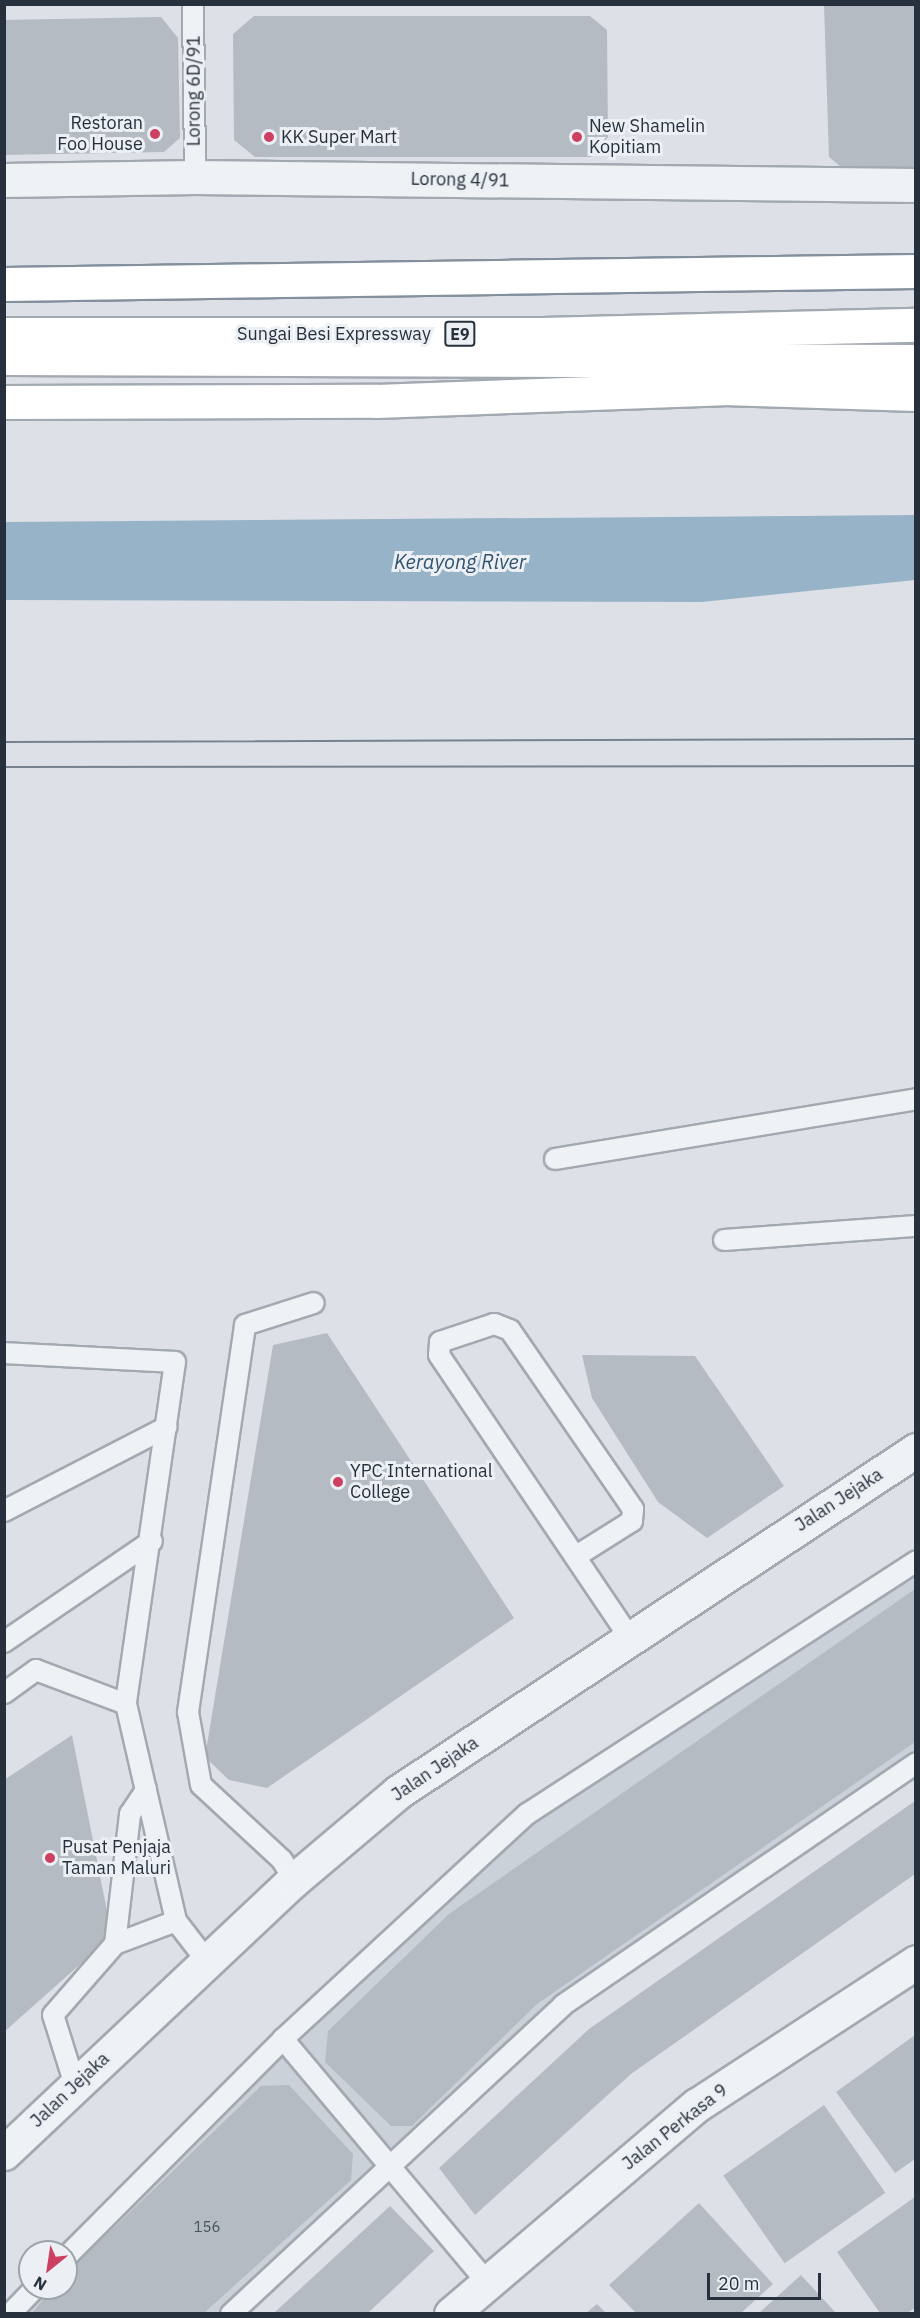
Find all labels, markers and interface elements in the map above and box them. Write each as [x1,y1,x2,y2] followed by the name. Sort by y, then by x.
[183,36,205,146] street label: Lorong 6D/91
[57,113,143,156] place label: Restoran Foo House
[589,116,705,158] place label: New Shamelin Kopitiam
[281,126,397,148] place label: KK Super Mart
[148,127,162,141] marker: Restoran Foo House
[262,130,276,144] marker: KK Super Mart
[570,130,584,144] marker: New Shamelin Kopitiam
[410,168,510,192] street label: Lorong 4/91
[444,321,476,347] road number: E9
[237,323,431,345] street label: Sungai Besi Expressway
[394,549,526,573] water label: Kerayong River
[350,1461,493,1504] place label: YPC International College
[791,1464,887,1536] street label: Jalan Jejaka
[331,1475,345,1489] marker: YPC International College
[388,1732,482,1806] street label: Jalan Jejaka
[62,1837,171,1880] place label: Pusat Penjaja Taman Maluri
[43,1851,57,1865] marker: Pusat Penjaja Taman Maluri
[26,2048,114,2132] street label: Jalan Jejaka
[618,2079,732,2175] street label: Jalan Perkasa 9
[194,2218,220,2236] house number: 156
[18,2240,78,2300] north arrow
[710,2261,824,2299] scale bar
[30,2272,50,2295] text: N
[718,2272,760,2295] text: 20 m

